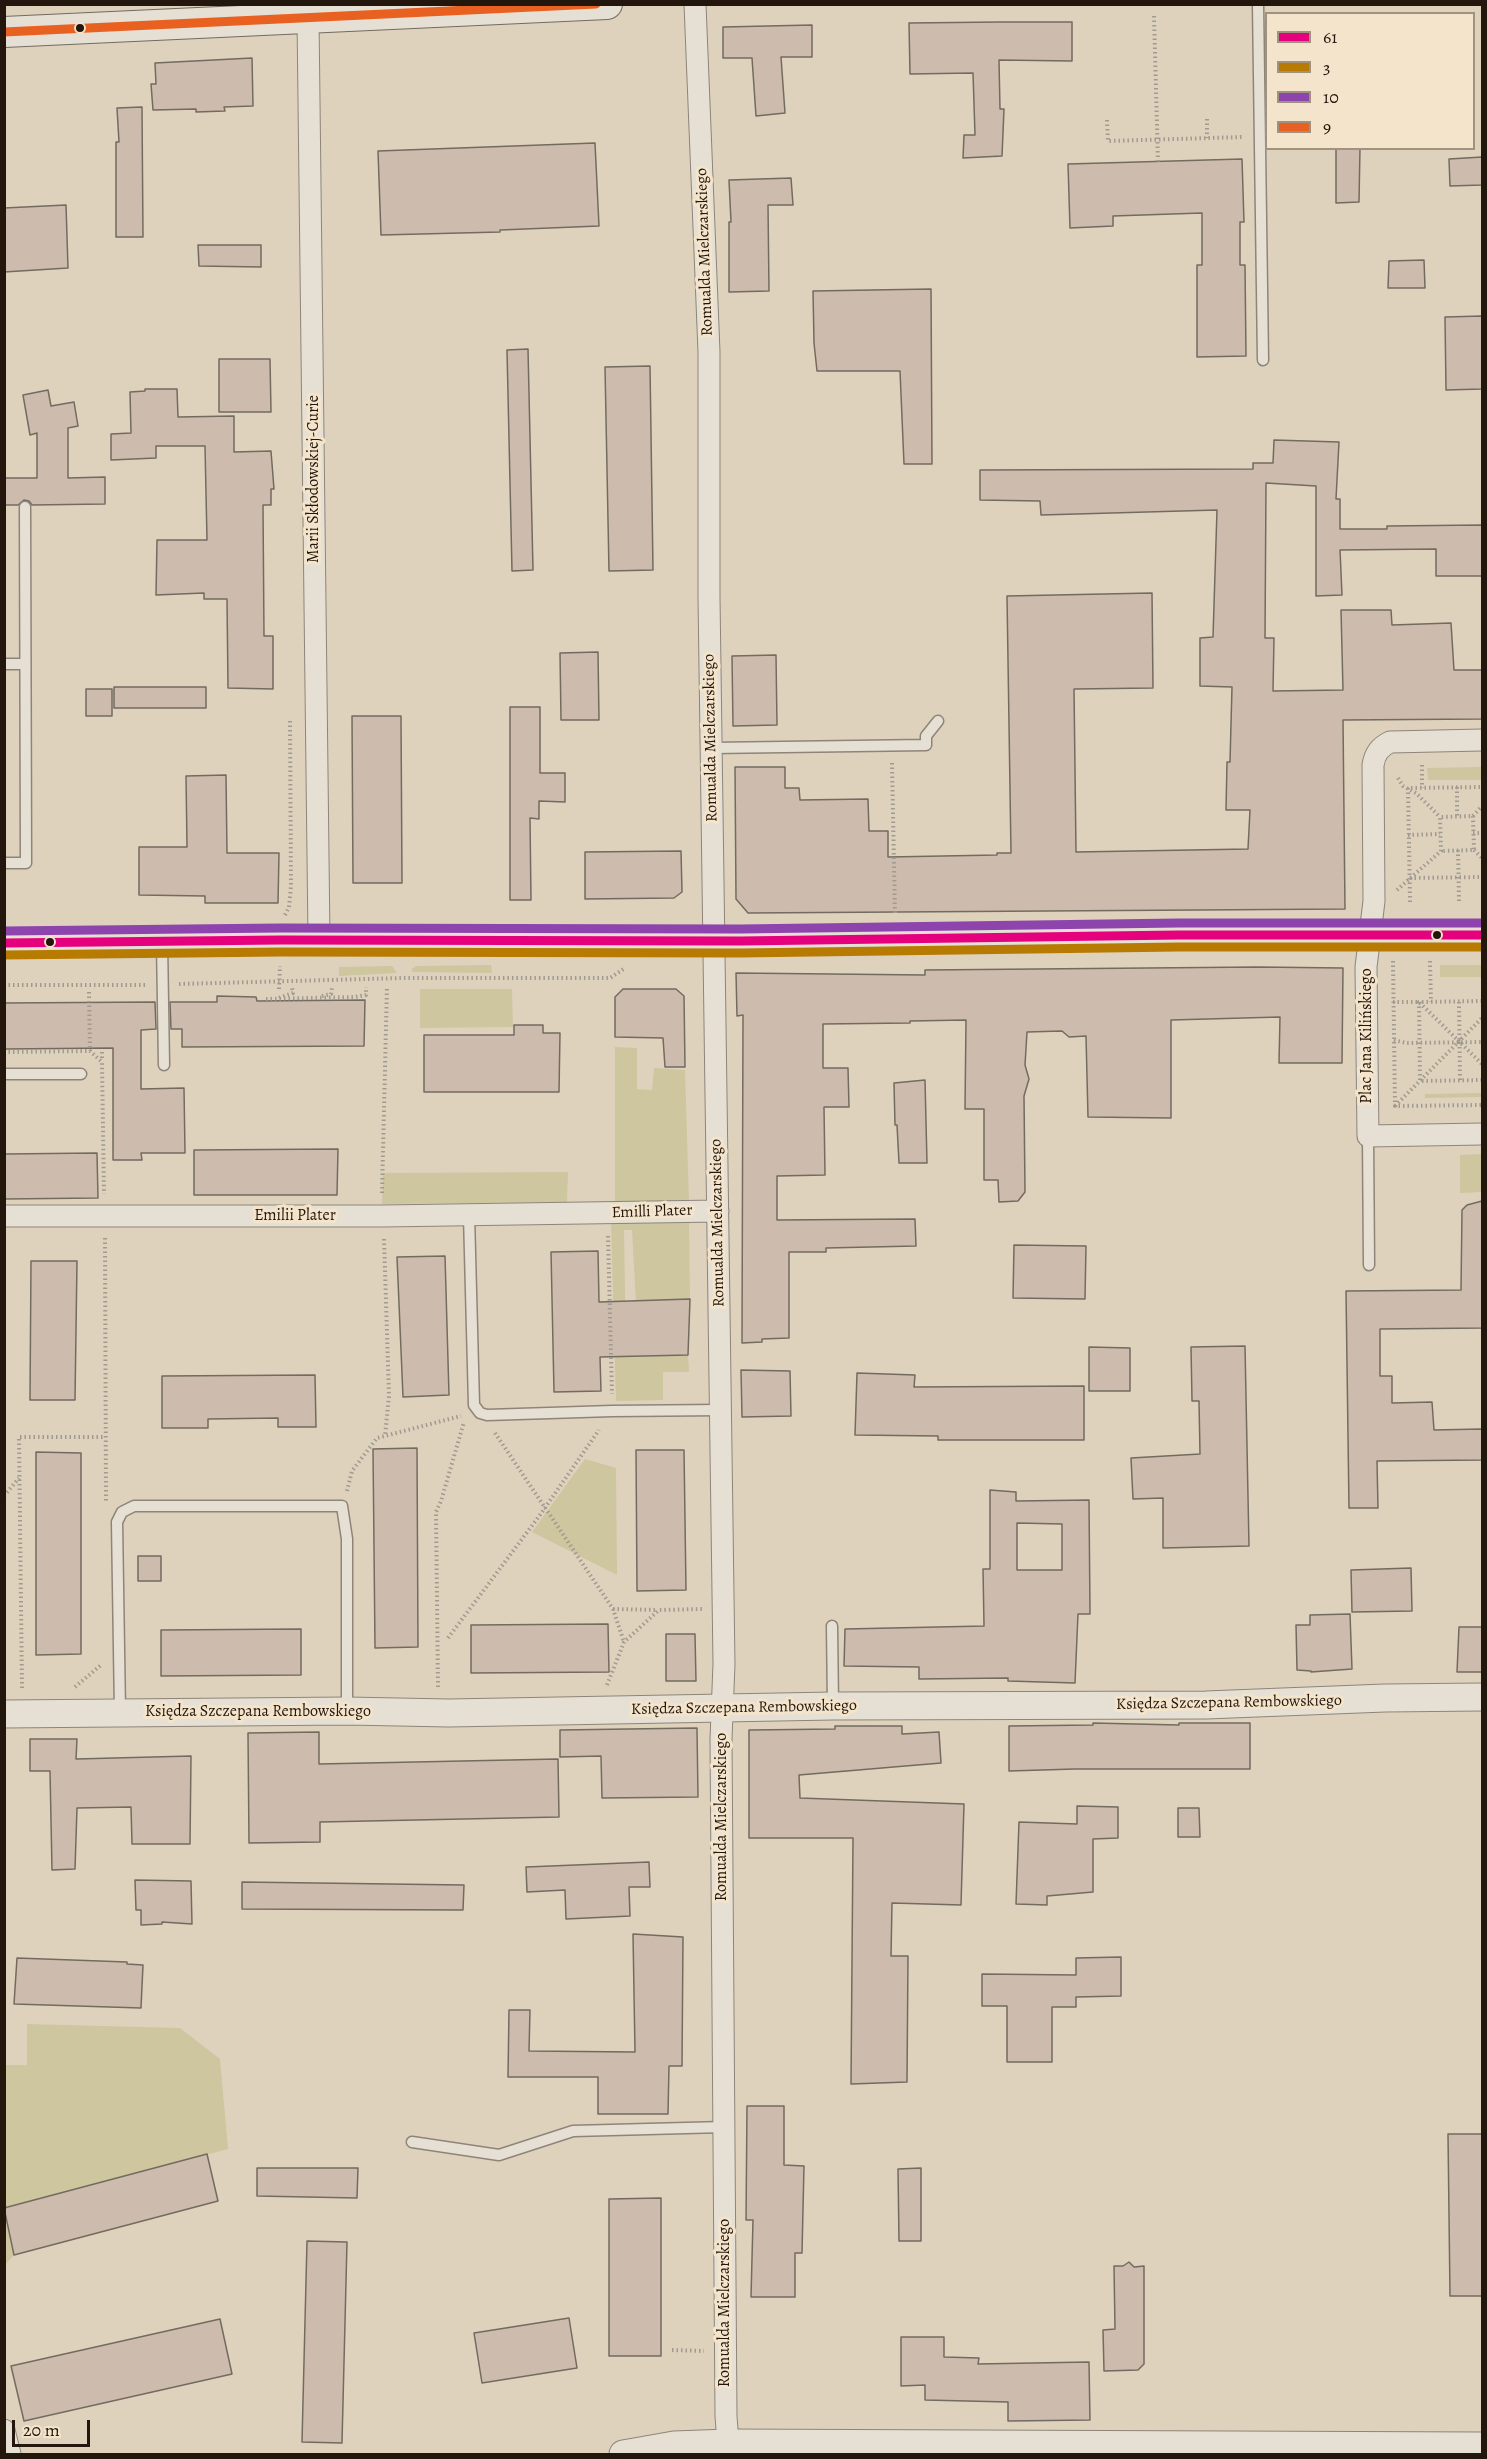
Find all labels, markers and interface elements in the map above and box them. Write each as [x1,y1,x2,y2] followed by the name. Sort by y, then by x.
[1265,12,1475,150] legend
[74,22,86,34] unlabelled marker
[1323,25,1337,49] text: 61
[1323,55,1331,79] text: 3
[1323,85,1339,109] text: 10
[1323,115,1331,139] text: 9
[692,168,718,336] street label: Romualda Mielczarskiego
[304,395,324,563] street label: Marii Skłodowskiej-Curie
[700,654,722,822] street label: Romualda Mielczarskiego
[1431,929,1443,941] unlabelled marker
[44,936,56,948] unlabelled marker
[1357,968,1377,1104] street label: Plac Jana Kilińskiego
[707,1139,729,1307] street label: Romualda Mielczarskiego
[611,1201,693,1223] street label: Emilli Plater
[254,1206,336,1226] street label: Emilii Plater
[1116,1691,1342,1715] street label: Księdza Szczepana Rembowskiego
[631,1696,857,1720] street label: Księdza Szczepana Rembowskiego
[145,1702,371,1722] street label: Księdza Szczepana Rembowskiego
[712,1733,732,1901] street label: Romualda Mielczarskiego
[715,2219,735,2387] street label: Romualda Mielczarskiego
[15,2408,93,2446] scale bar
[23,2418,60,2442] text: 20 m

